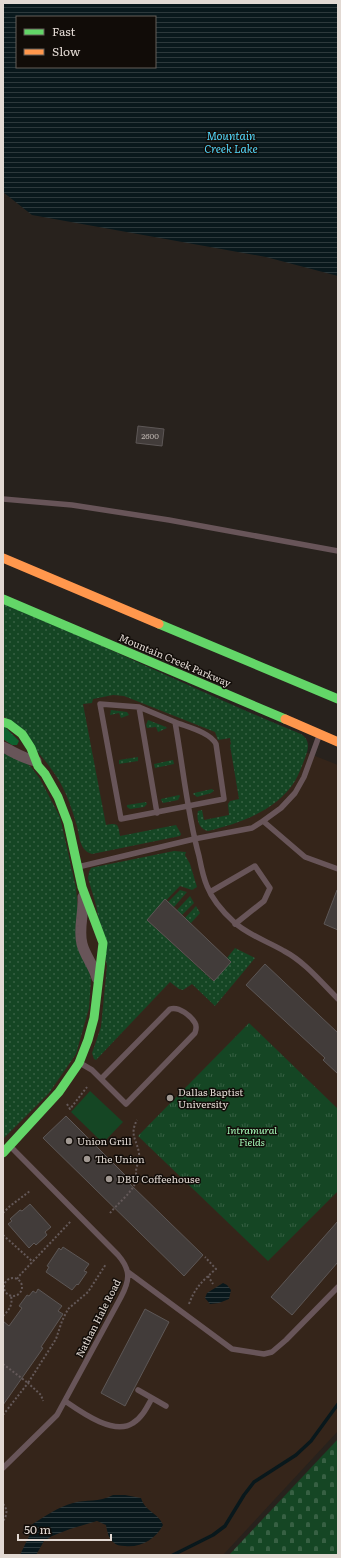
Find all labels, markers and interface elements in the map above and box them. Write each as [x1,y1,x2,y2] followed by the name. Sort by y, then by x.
[16,16,156,68] legend
[52,22,76,40] text: Fast
[52,42,81,60] text: Slow
[204,127,258,156] water label: Mountain Creek Lake
[141,430,159,441] house number: 2600
[117,629,234,690] street label: Mountain Creek Parkway
[178,1084,243,1111] place label: Dallas Baptist University
[165,1093,175,1103] marker: Dallas Baptist University
[227,1122,277,1149] park label: Intramural Fields
[77,1133,132,1148] place label: Union Grill
[64,1136,74,1146] marker: Union Grill
[95,1151,145,1166] place label: The Union
[82,1154,92,1164] marker: The Union
[117,1171,200,1186] place label: DBU Coffeehouse
[104,1174,114,1184] marker: DBU Coffeehouse
[71,1276,124,1359] street label: Nathan Hale Road
[18,1516,111,1542] scale bar
[24,1520,51,1538] text: 50 m

